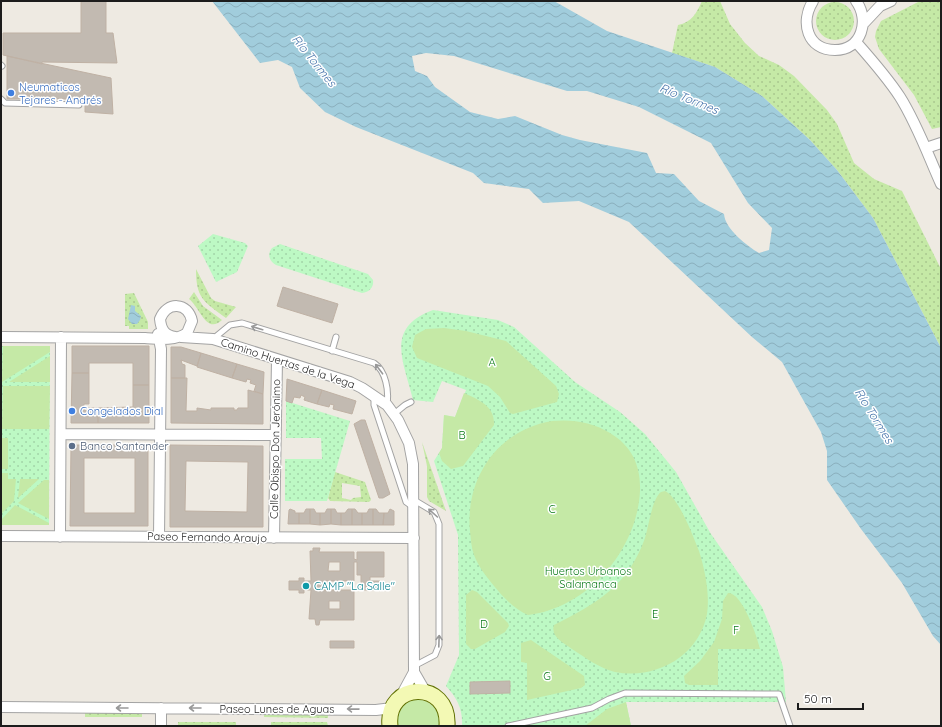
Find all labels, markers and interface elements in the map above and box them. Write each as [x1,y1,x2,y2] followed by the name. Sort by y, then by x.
[289,32,341,91] water label: Río Tormes
[19,80,101,107] place label: Neumaticos Tejares - Andrés
[658,80,722,118] water label: Río Tormes
[6,88,16,98] marker: Neumaticos Tejares - Andrés
[250,324,263,331] one-way arrow
[219,335,357,391] street label: Camino Huertas de la Vega
[488,355,496,369] park label: A
[374,363,383,374] one-way arrow
[267,379,283,519] street label: Calle Obispo Don Jerónimo
[852,385,898,447] water label: Río Tormes
[80,404,163,418] place label: Congelados Dial
[67,406,77,416] marker: Congelados Dial
[458,428,466,442] park label: B
[80,439,169,453] place label: Banco Santander
[67,441,77,451] marker: Banco Santander
[548,502,556,516] park label: C
[427,509,438,518] one-way arrow
[147,529,267,545] street label: Paseo Fernando Araujo
[545,564,631,591] park label: Huertos Urbanos Salamanca
[314,579,395,593] place label: CAMP "La Salle"
[301,581,311,591] marker: CAMP "La Salle"
[652,607,658,621] park label: E
[480,617,488,631] park label: D
[733,623,739,637] park label: F
[435,635,443,648] one-way arrow
[543,669,551,683] park label: G
[798,685,863,711] scale bar
[804,691,832,706] text: 50 m
[220,702,334,716] street label: Paseo Lunes de Aguas
[116,704,129,712] one-way arrow
[189,704,202,712] one-way arrow
[347,705,360,713] one-way arrow

